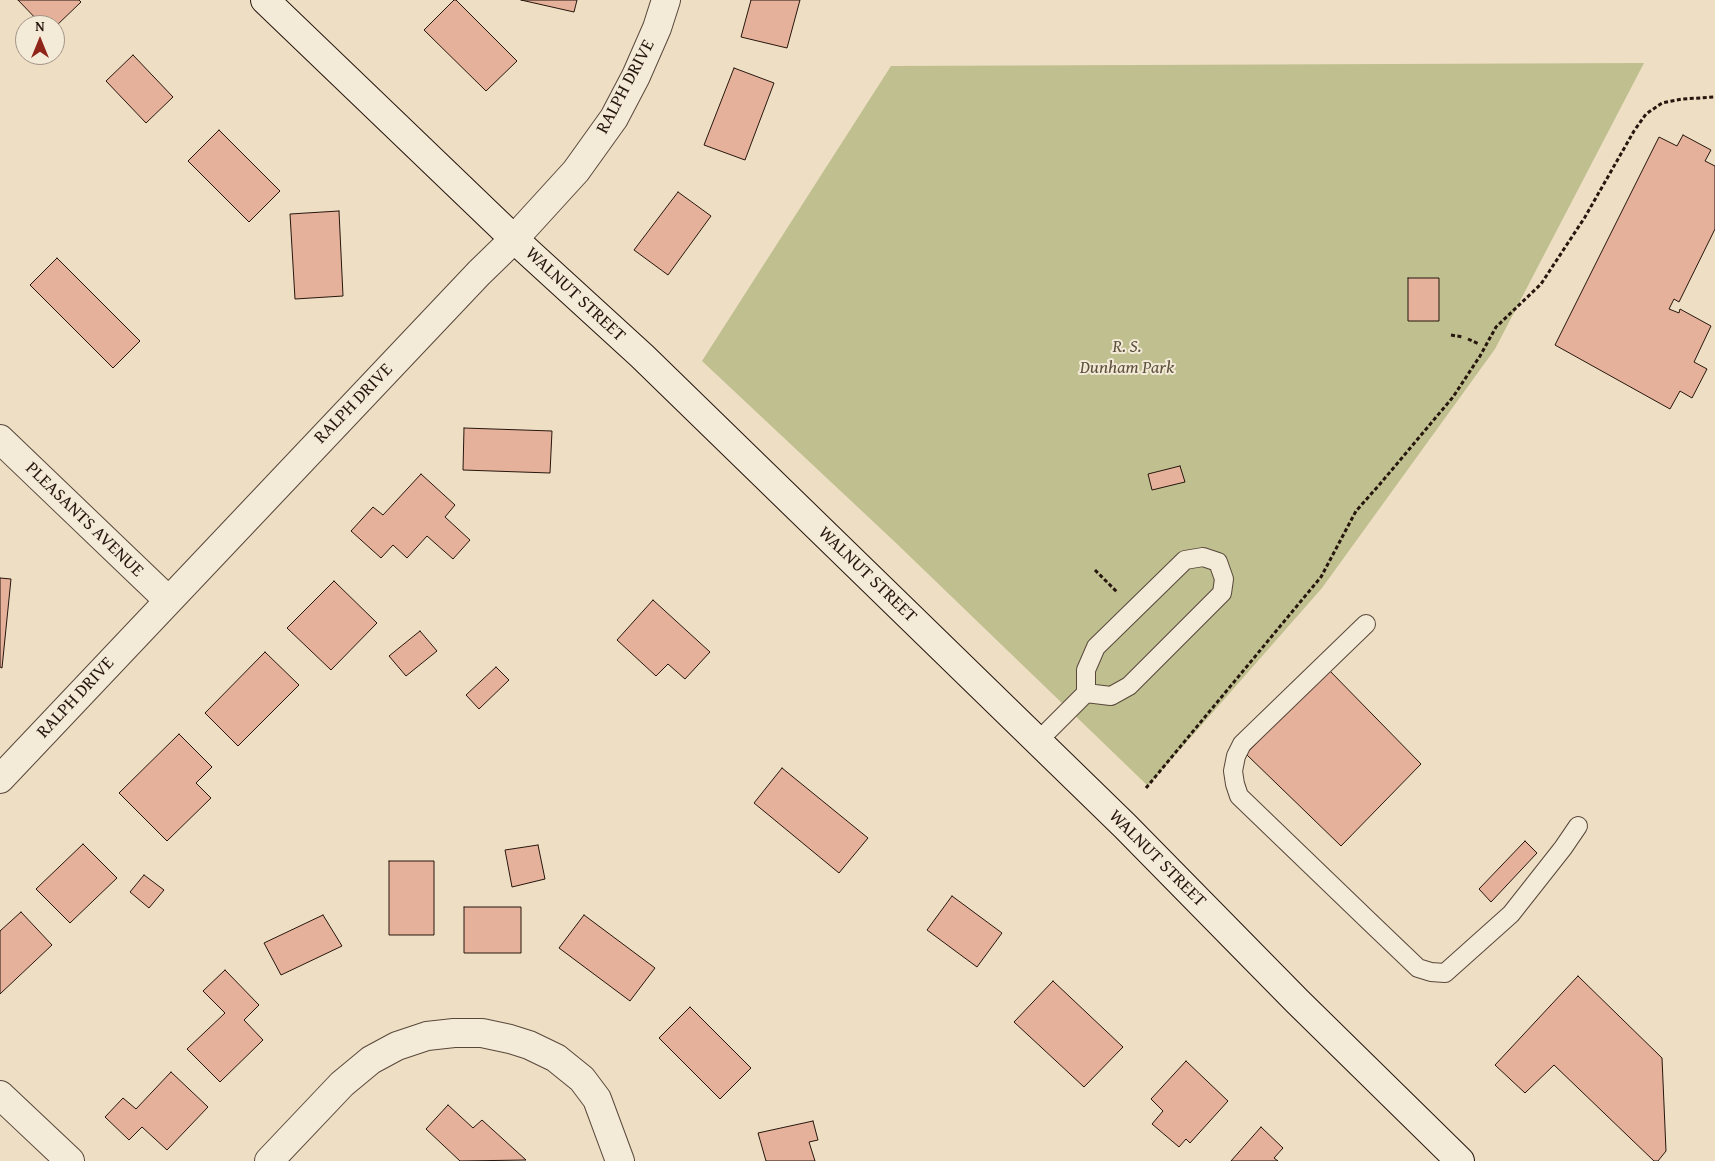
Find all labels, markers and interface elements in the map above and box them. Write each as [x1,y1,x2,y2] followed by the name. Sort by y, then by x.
[15,15,65,65] north arrow
[35,16,45,36] text: N
[592,36,660,138] street label: RALPH DRIVE
[521,243,629,347] street label: WALNUT STREET
[1080,336,1174,378] park label: R. S. Dunham Park
[310,359,398,449] street label: RALPH DRIVE
[20,458,148,582] street label: PLEASANTS AVENUE
[813,522,921,628] street label: WALNUT STREET
[33,653,119,743] street label: RALPH DRIVE
[1104,806,1210,912] street label: WALNUT STREET

